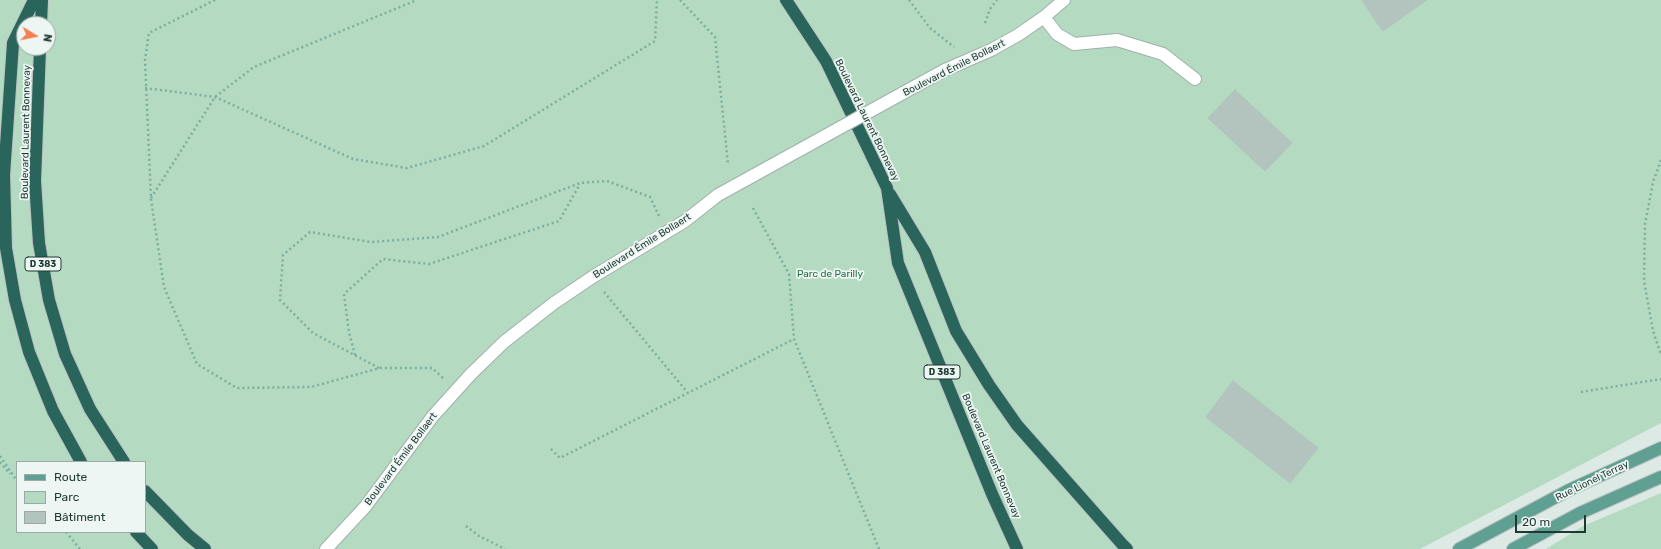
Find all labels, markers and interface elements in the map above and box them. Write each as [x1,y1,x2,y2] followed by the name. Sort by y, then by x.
[16,16,56,56] north arrow
[40,33,54,43] text: N
[901,37,1007,99] street label: Boulevard Émile Bollaert
[832,57,902,183] street label: Boulevard Laurent Bonnevay
[19,65,33,199] street label: Boulevard Laurent Bonnevay
[591,211,693,281] street label: Boulevard Émile Bollaert
[25,257,61,271] road number: D 383
[797,268,863,280] park label: Parc de Parilly
[924,365,960,379] road number: D 383
[959,392,1023,520] street label: Boulevard Laurent Bonnevay
[362,410,440,508] street label: Boulevard Émile Bollaert
[1553,458,1631,504] street label: Rue Lionel Terray
[16,461,146,533] legend
[54,470,87,484] text: Route
[54,490,79,504] text: Parc
[1517,507,1588,533] scale bar
[54,510,105,524] text: Bâtiment
[1522,515,1550,529] text: 20 m

